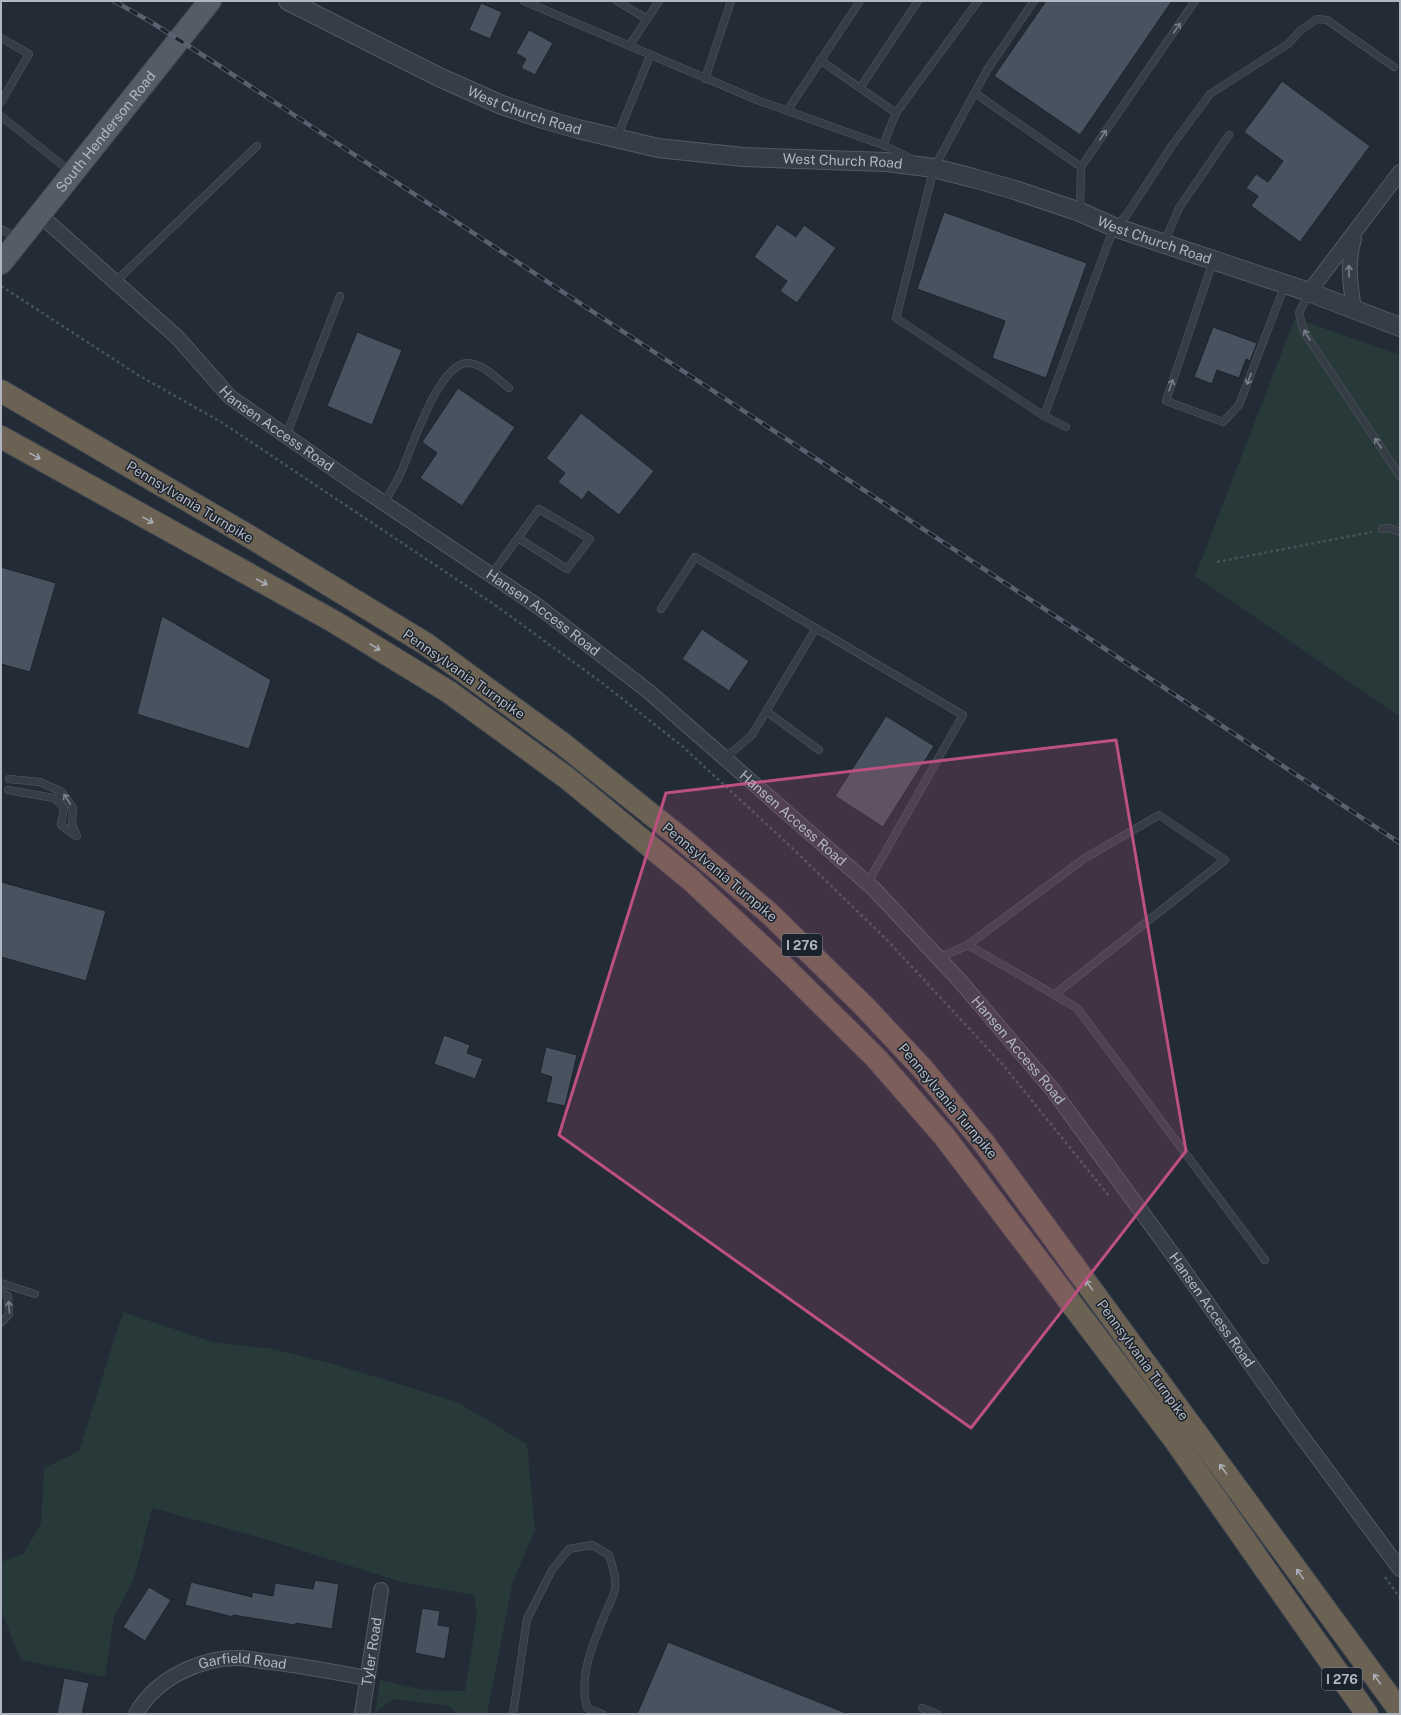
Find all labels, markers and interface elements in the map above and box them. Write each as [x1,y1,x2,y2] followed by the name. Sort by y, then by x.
[1173,23,1181,34] one-way arrow
[53,68,159,195] street label: South Henderson Road
[465,83,583,138] street label: West Church Road
[1099,130,1107,141] one-way arrow
[782,150,903,172] street label: West Church Road
[1095,213,1214,267] street label: West Church Road
[1345,265,1353,278] one-way arrow
[1302,329,1310,341] one-way arrow
[1245,372,1253,384] one-way arrow
[1168,379,1176,391] one-way arrow
[216,383,337,474] street label: Hansen Access Road
[1374,438,1382,449] one-way arrow
[29,453,41,460] one-way arrow
[124,458,256,546] street label: Pennsylvania Turnpike
[142,516,154,524] one-way arrow
[483,566,603,659] street label: Hansen Access Road
[256,579,268,587] one-way arrow
[400,626,528,722] street label: Pennsylvania Turnpike
[369,643,381,651] one-way arrow
[736,767,850,869] street label: Hansen Access Road
[63,793,71,805] one-way arrow
[659,819,781,925] street label: Pennsylvania Turnpike
[782,934,822,956] road number: I 276
[968,993,1068,1107] street label: Hansen Access Road
[895,1040,1001,1162] street label: Pennsylvania Turnpike
[1166,1249,1258,1370] street label: Hansen Access Road
[1085,1280,1093,1291] one-way arrow
[1094,1297,1192,1424] street label: Pennsylvania Turnpike
[5,1301,12,1314] one-way arrow
[1219,1464,1228,1475] one-way arrow
[1296,1569,1304,1580] one-way arrow
[358,1616,385,1687] street label: Tyler Road
[196,1650,288,1672] street label: Garfield Road
[1322,1668,1362,1690] road number: I 276
[1373,1674,1381,1685] one-way arrow

